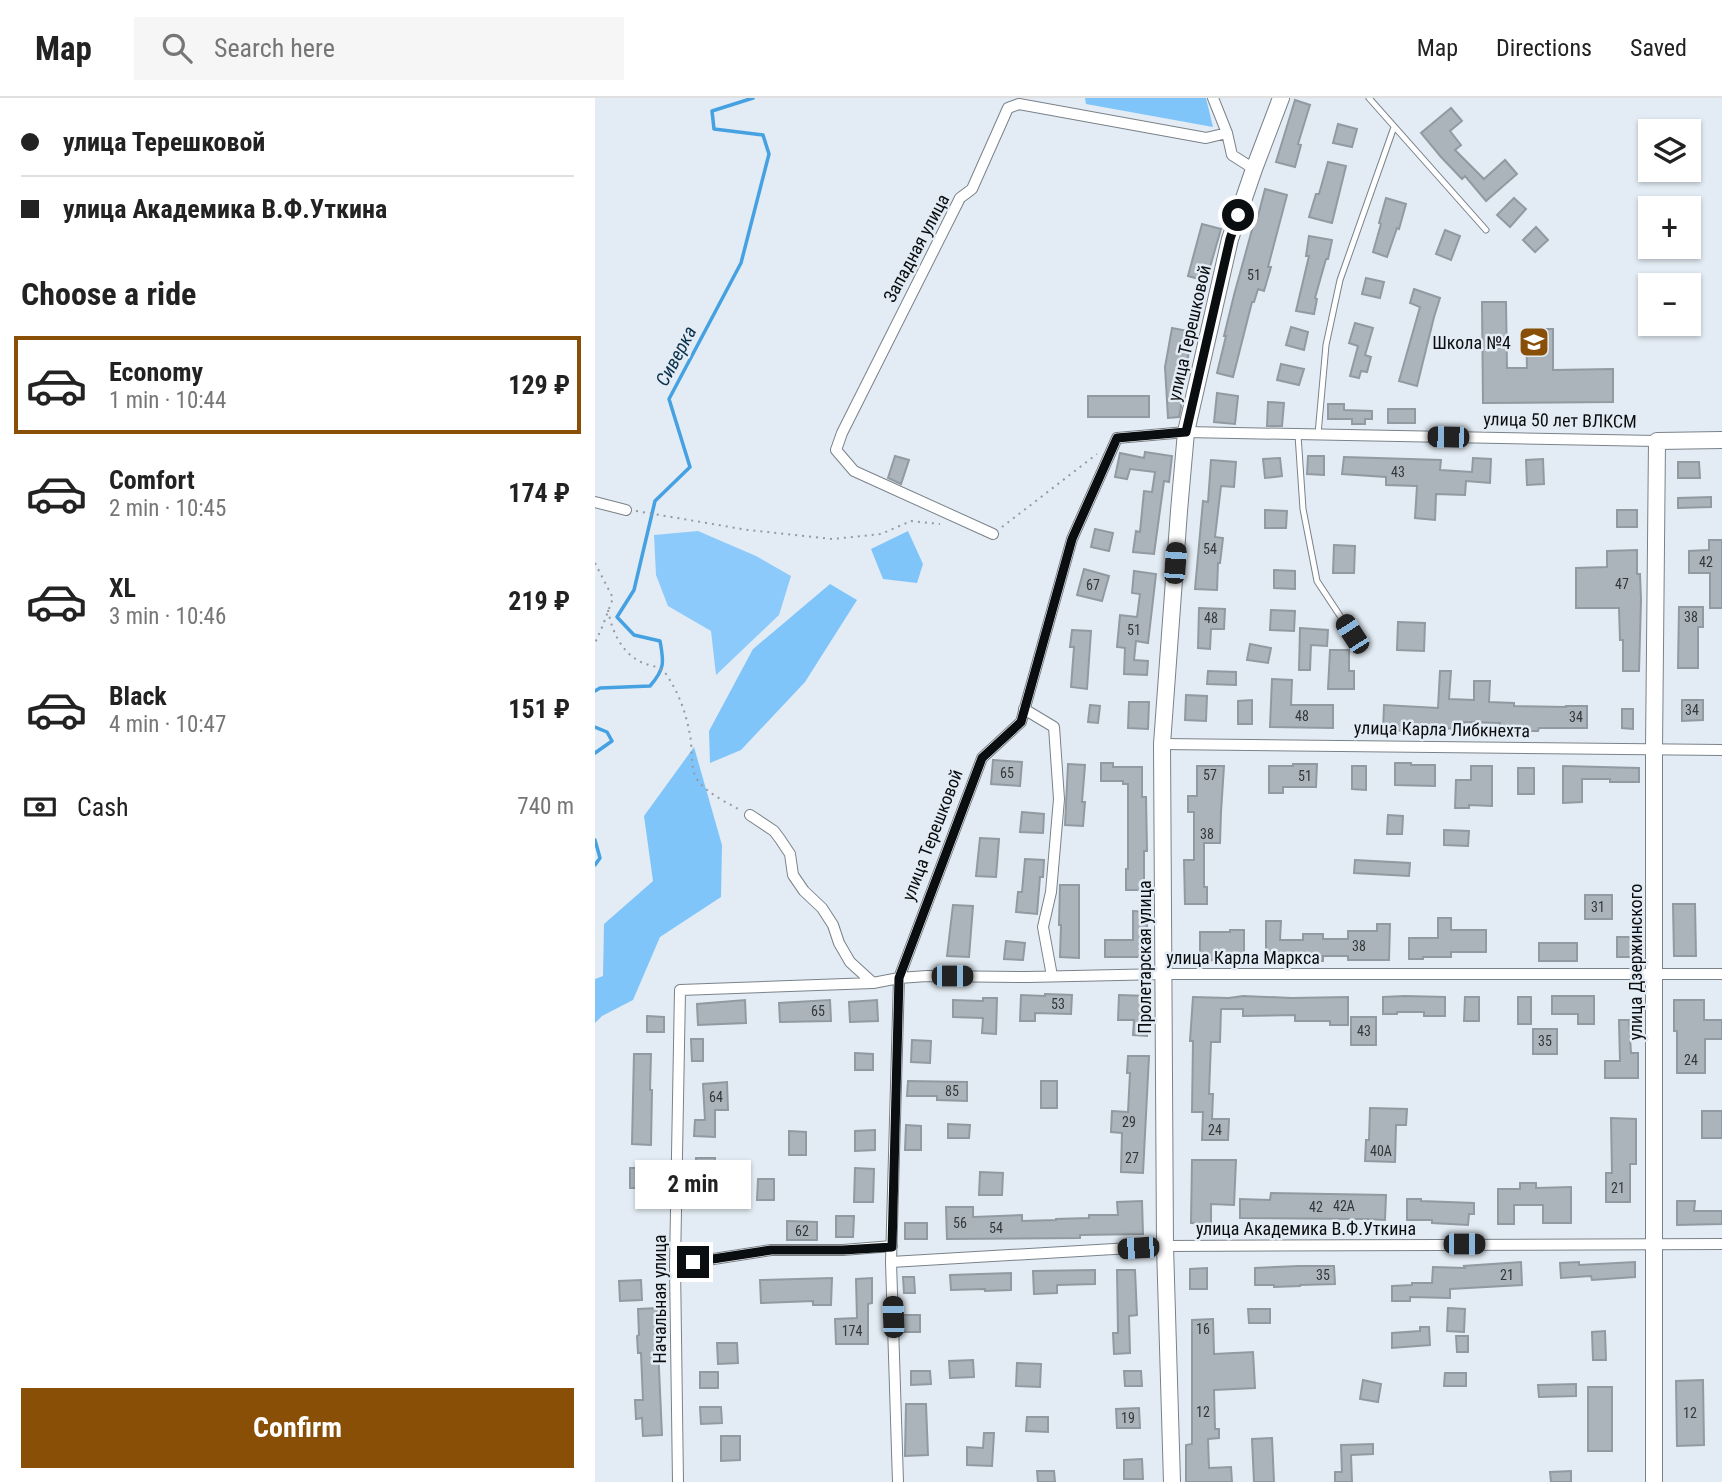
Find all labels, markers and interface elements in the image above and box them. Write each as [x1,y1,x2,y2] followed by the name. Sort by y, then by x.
[134,17,624,80] search box
[35,29,92,68] text: Map
[158,29,196,67] icon: search
[214,33,335,63] text: Search here
[1417,34,1458,62] text: Map
[1496,34,1592,62] text: Directions
[1630,34,1687,62] text: Saved
[1638,119,1701,336] map controls
[1638,119,1701,182] button: layers
[63,127,265,157] text: улица Терешковой
[879,190,953,306] street label: Западная улица
[63,194,387,224] text: улица Академика В.Ф.Уткина
[1638,196,1701,259] button: +
[1222,199,1254,231] route start
[1163,263,1215,403] street label: улица Терешковой
[1247,267,1261,283] house number: 51
[1638,273,1701,336] button: −
[21,275,196,313] text: Choose a ride
[651,322,701,390] water label: Сиверка
[1517,325,1551,359] school or university icon: Школа №4
[1432,332,1511,353] place label: Школа №4
[25,354,88,417] icon: car
[109,357,203,387] text: Economy
[508,370,570,400] text: 129 ₽
[109,387,226,414] text: 1 min · 10:44
[1483,408,1637,432] street label: улица 50 лет ВЛКСМ
[1427,426,1470,448] car
[25,462,88,525] icon: car
[1391,464,1405,480] house number: 43
[109,465,195,495] text: Comfort
[508,478,570,508] text: 174 ₽
[109,495,226,522] text: 2 min · 10:45
[1164,541,1187,585] car
[1203,541,1217,557] house number: 54
[1699,554,1713,570] house number: 42
[25,570,88,633] icon: car
[109,573,136,603] text: XL
[1615,576,1629,592] house number: 47
[1086,577,1100,593] house number: 67
[508,586,570,616] text: 219 ₽
[109,603,226,630] text: 3 min · 10:46
[1684,609,1698,625] house number: 38
[1204,610,1218,626] house number: 48
[1332,611,1373,657] car
[1127,622,1141,638] house number: 51
[25,678,88,741] icon: car
[109,681,167,711] text: Black
[508,694,570,724] text: 151 ₽
[1685,702,1699,718] house number: 34
[1295,708,1309,724] house number: 48
[1569,709,1583,725] house number: 34
[109,711,226,738] text: 4 min · 10:47
[1354,717,1530,741] street label: улица Карла Либкнехта
[1000,765,1014,781] house number: 65
[897,766,967,904] street label: улица Терешковой
[1203,767,1217,783] house number: 57
[1298,768,1312,784] house number: 51
[21,788,59,826] icon: cash
[77,792,129,822] text: Cash
[517,793,574,820] text: 740 m
[1200,826,1214,842] house number: 38
[1134,880,1155,1034] street label: Пролетарская улица
[1625,884,1646,1040] street label: улица Дзержинского
[1591,899,1605,915] house number: 31
[1352,938,1366,954] house number: 38
[1166,947,1320,968] street label: улица Карла Маркса
[932,966,974,987] car
[1051,996,1065,1012] house number: 53
[811,1003,825,1019] house number: 65
[1357,1023,1371,1039] house number: 43
[1538,1033,1552,1049] house number: 35
[1684,1052,1698,1068] house number: 24
[945,1083,959,1099] house number: 85
[709,1089,723,1105] house number: 64
[1122,1114,1136,1130] house number: 29
[1208,1122,1222,1138] house number: 24
[1370,1143,1392,1159] house number: 40А
[1125,1150,1139,1166] house number: 27
[635,1160,751,1210] callout: 2 min
[667,1171,719,1198] text: 2 min
[1611,1180,1625,1196] house number: 21
[1333,1198,1355,1214] house number: 42А
[1309,1199,1323,1215] house number: 42
[953,1215,967,1231] house number: 56
[1196,1218,1416,1239] street label: улица Академика В.Ф.Уткина
[989,1220,1003,1236] house number: 54
[795,1223,809,1239] house number: 62
[1444,1234,1486,1255] car
[649,1235,670,1364] street label: Начальная улица
[1117,1236,1160,1260] car
[677,1246,709,1278] route end
[1316,1267,1330,1283] house number: 35
[1500,1267,1514,1283] house number: 21
[882,1296,905,1338] car
[1196,1321,1210,1337] house number: 16
[842,1323,862,1339] house number: 174
[21,1388,574,1468] button: Confirm
[1196,1404,1210,1420] house number: 12
[1683,1405,1697,1421] house number: 12
[1121,1410,1135,1426] house number: 19

